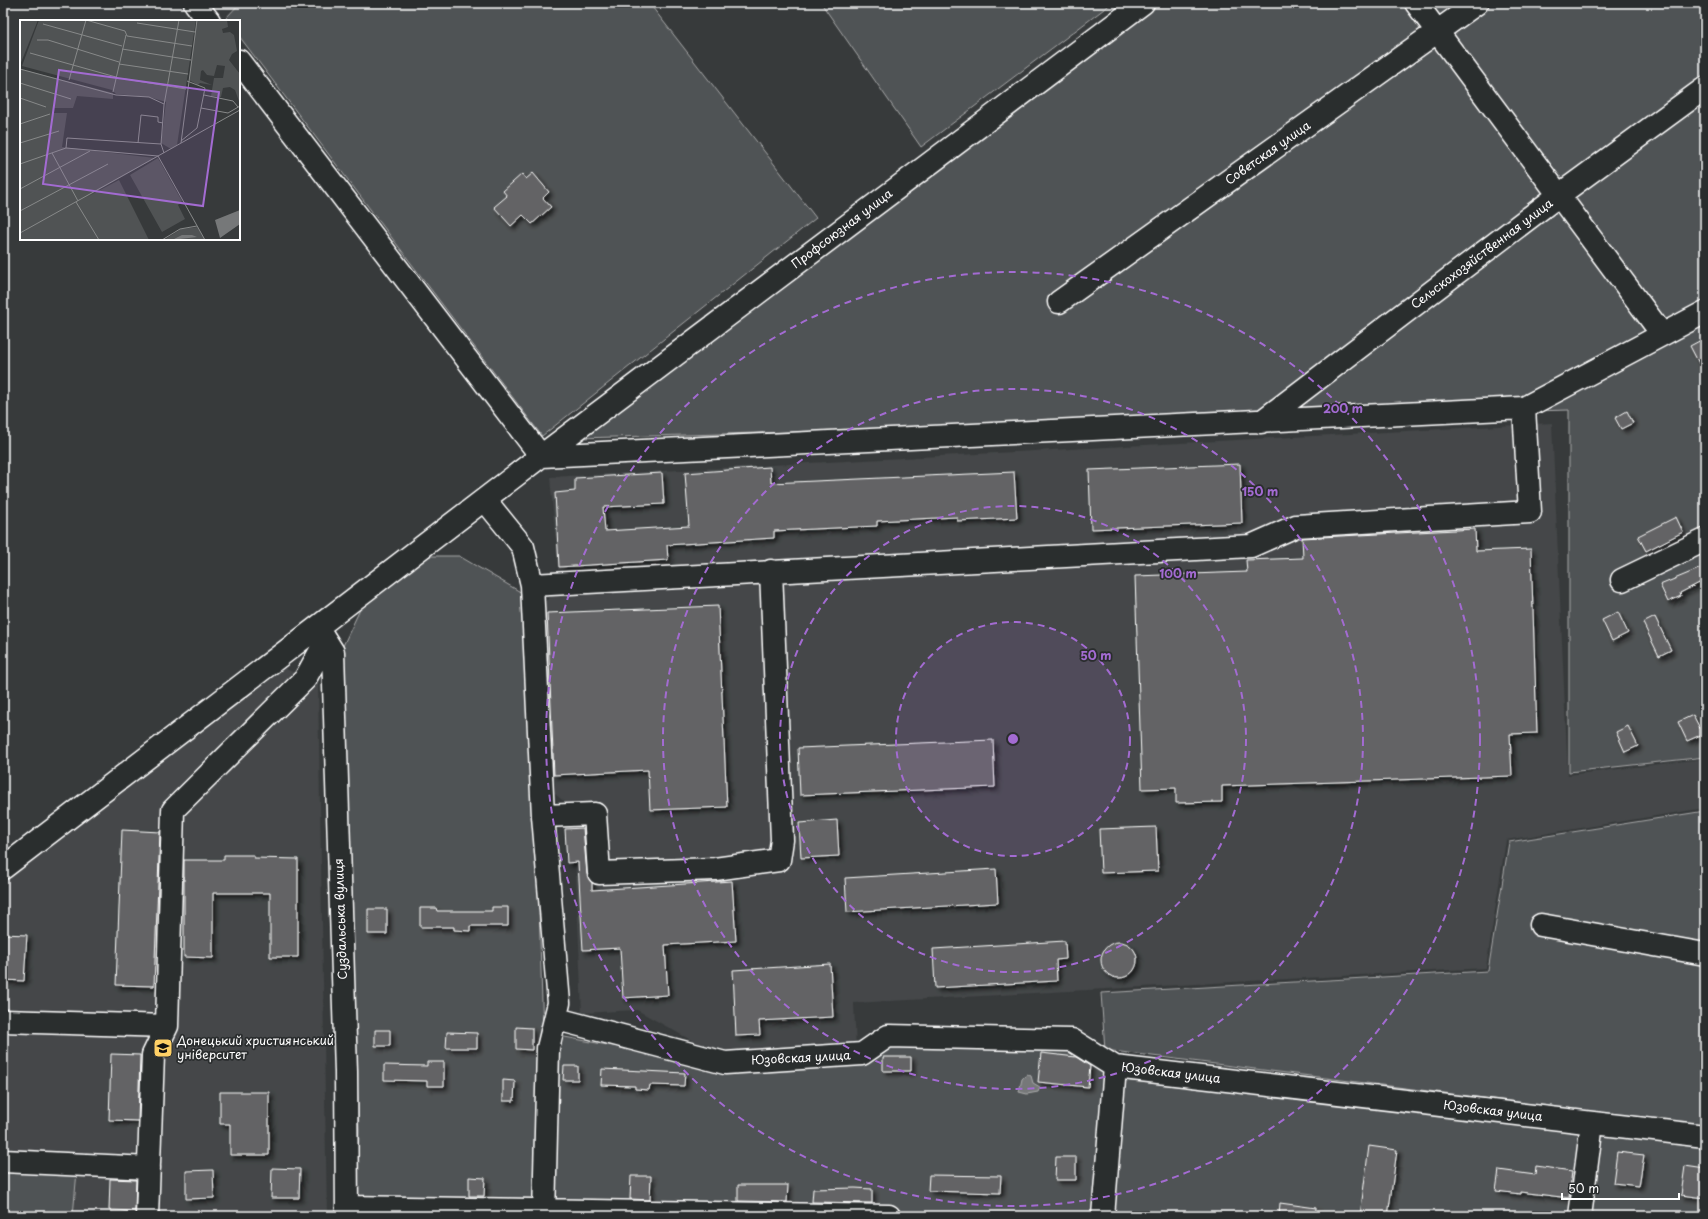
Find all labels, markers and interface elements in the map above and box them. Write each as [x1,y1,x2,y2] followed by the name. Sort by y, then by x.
[20,20,240,240] inset map
[1221,116,1314,188] street label: Советская улица
[787,184,896,272] street label: Профсоюзная улица
[1407,193,1557,313] street label: Сельскохозяйственная улица
[1323,399,1363,417] text: 200 m
[1242,482,1278,500] text: 150 m
[1159,564,1197,582] text: 100 m
[1080,646,1112,664] text: 50 m
[1006,732,1020,746] centre of rings
[329,858,351,980] street label: Суздальська вулиця
[176,1031,334,1063] place label: Донецький християнський університет
[152,1037,174,1059] school or university icon: Донецький християнський університет
[751,1045,852,1069] street label: Юзовская улица
[1121,1057,1222,1087] street label: Юзовская улица
[1443,1095,1544,1125] street label: Юзовская улица
[1562,1175,1679,1201] scale bar
[1568,1179,1599,1197] text: 50 m

